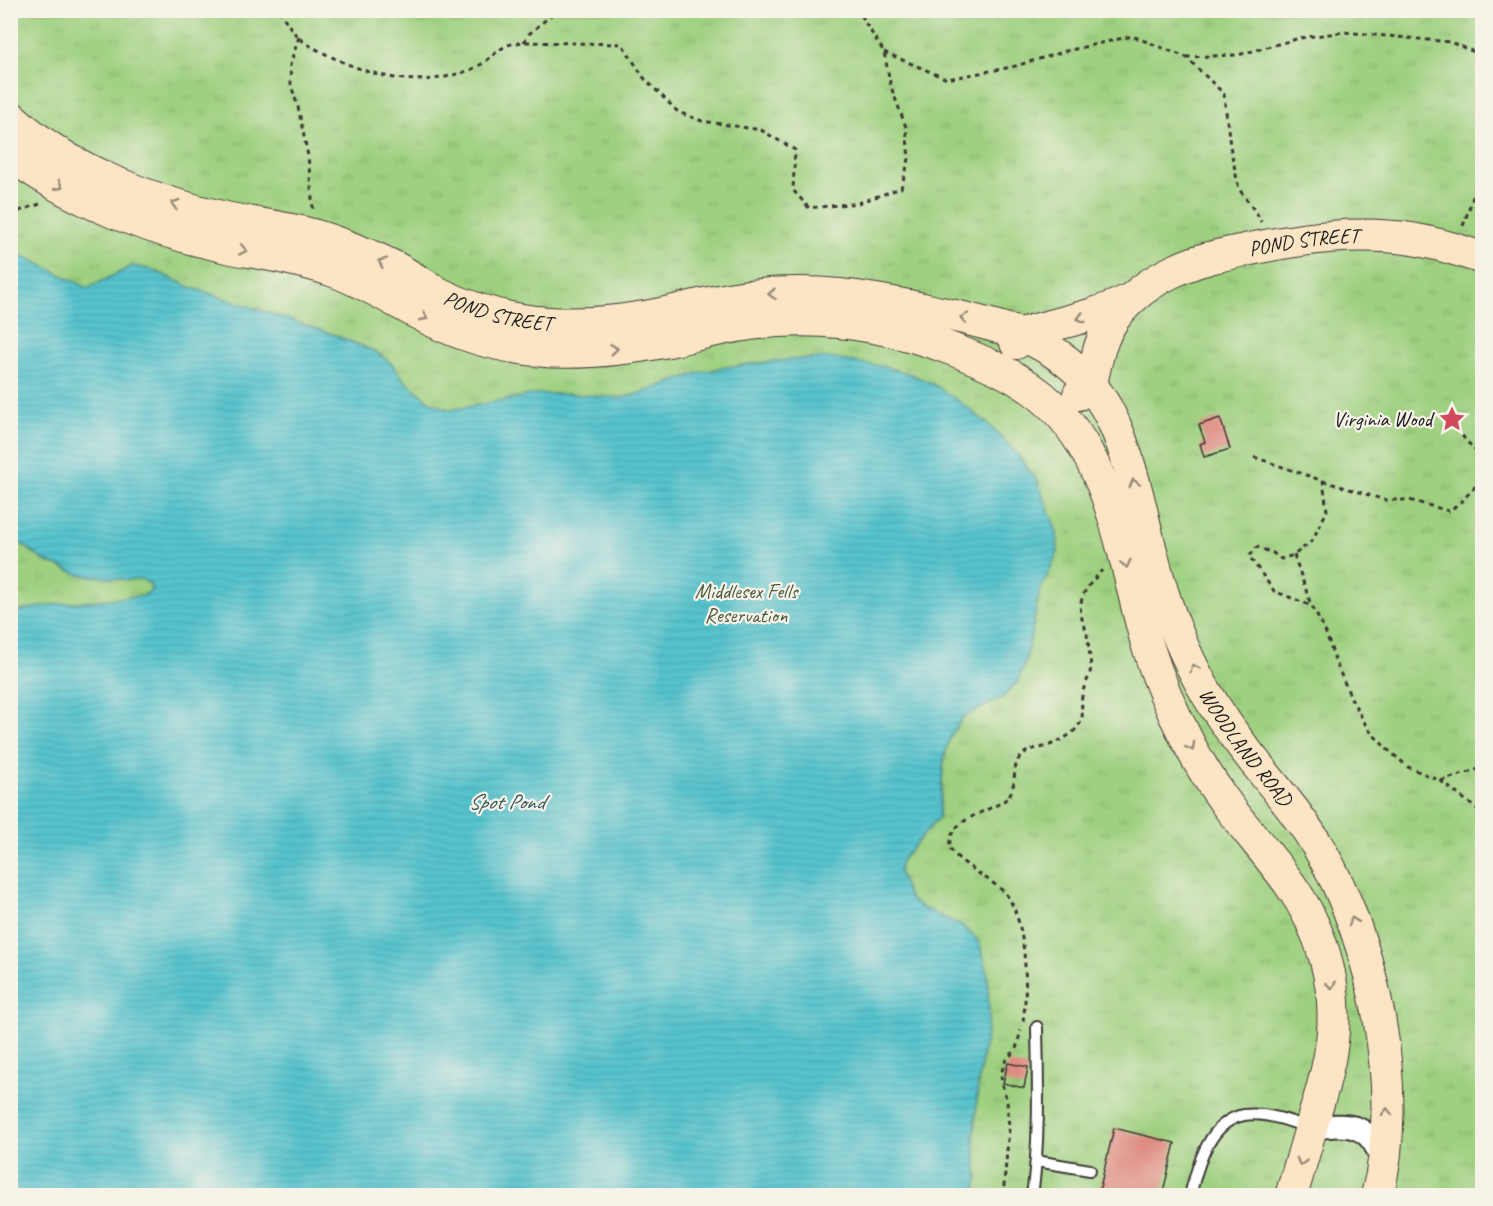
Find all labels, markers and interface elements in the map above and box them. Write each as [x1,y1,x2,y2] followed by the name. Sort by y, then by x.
[53,179,63,190] one-way arrow
[170,199,181,211] one-way arrow
[1246,222,1364,262] street label: POND STREET
[238,243,248,255] one-way arrow
[378,257,389,269] one-way arrow
[440,285,557,336] street label: POND STREET
[767,287,776,300] one-way arrow
[418,310,429,321] one-way arrow
[1076,311,1087,323] one-way arrow
[960,312,970,325] one-way arrow
[609,343,618,355] one-way arrow
[1437,404,1467,434] place icon: Virginia Wood
[1333,406,1436,432] place label: Virginia Wood
[1129,479,1141,489] one-way arrow
[1119,559,1132,569] one-way arrow
[695,578,799,628] park label: Middlesex Fells Reservation
[1189,664,1201,675] one-way arrow
[1193,683,1299,812] street label: WOODLAND ROAD
[1184,741,1195,751] one-way arrow
[468,788,550,816] water label: Spot Pond
[1348,916,1361,927] one-way arrow
[1324,980,1336,989] one-way arrow
[1381,1107,1393,1116] one-way arrow
[1296,1156,1308,1167] one-way arrow

